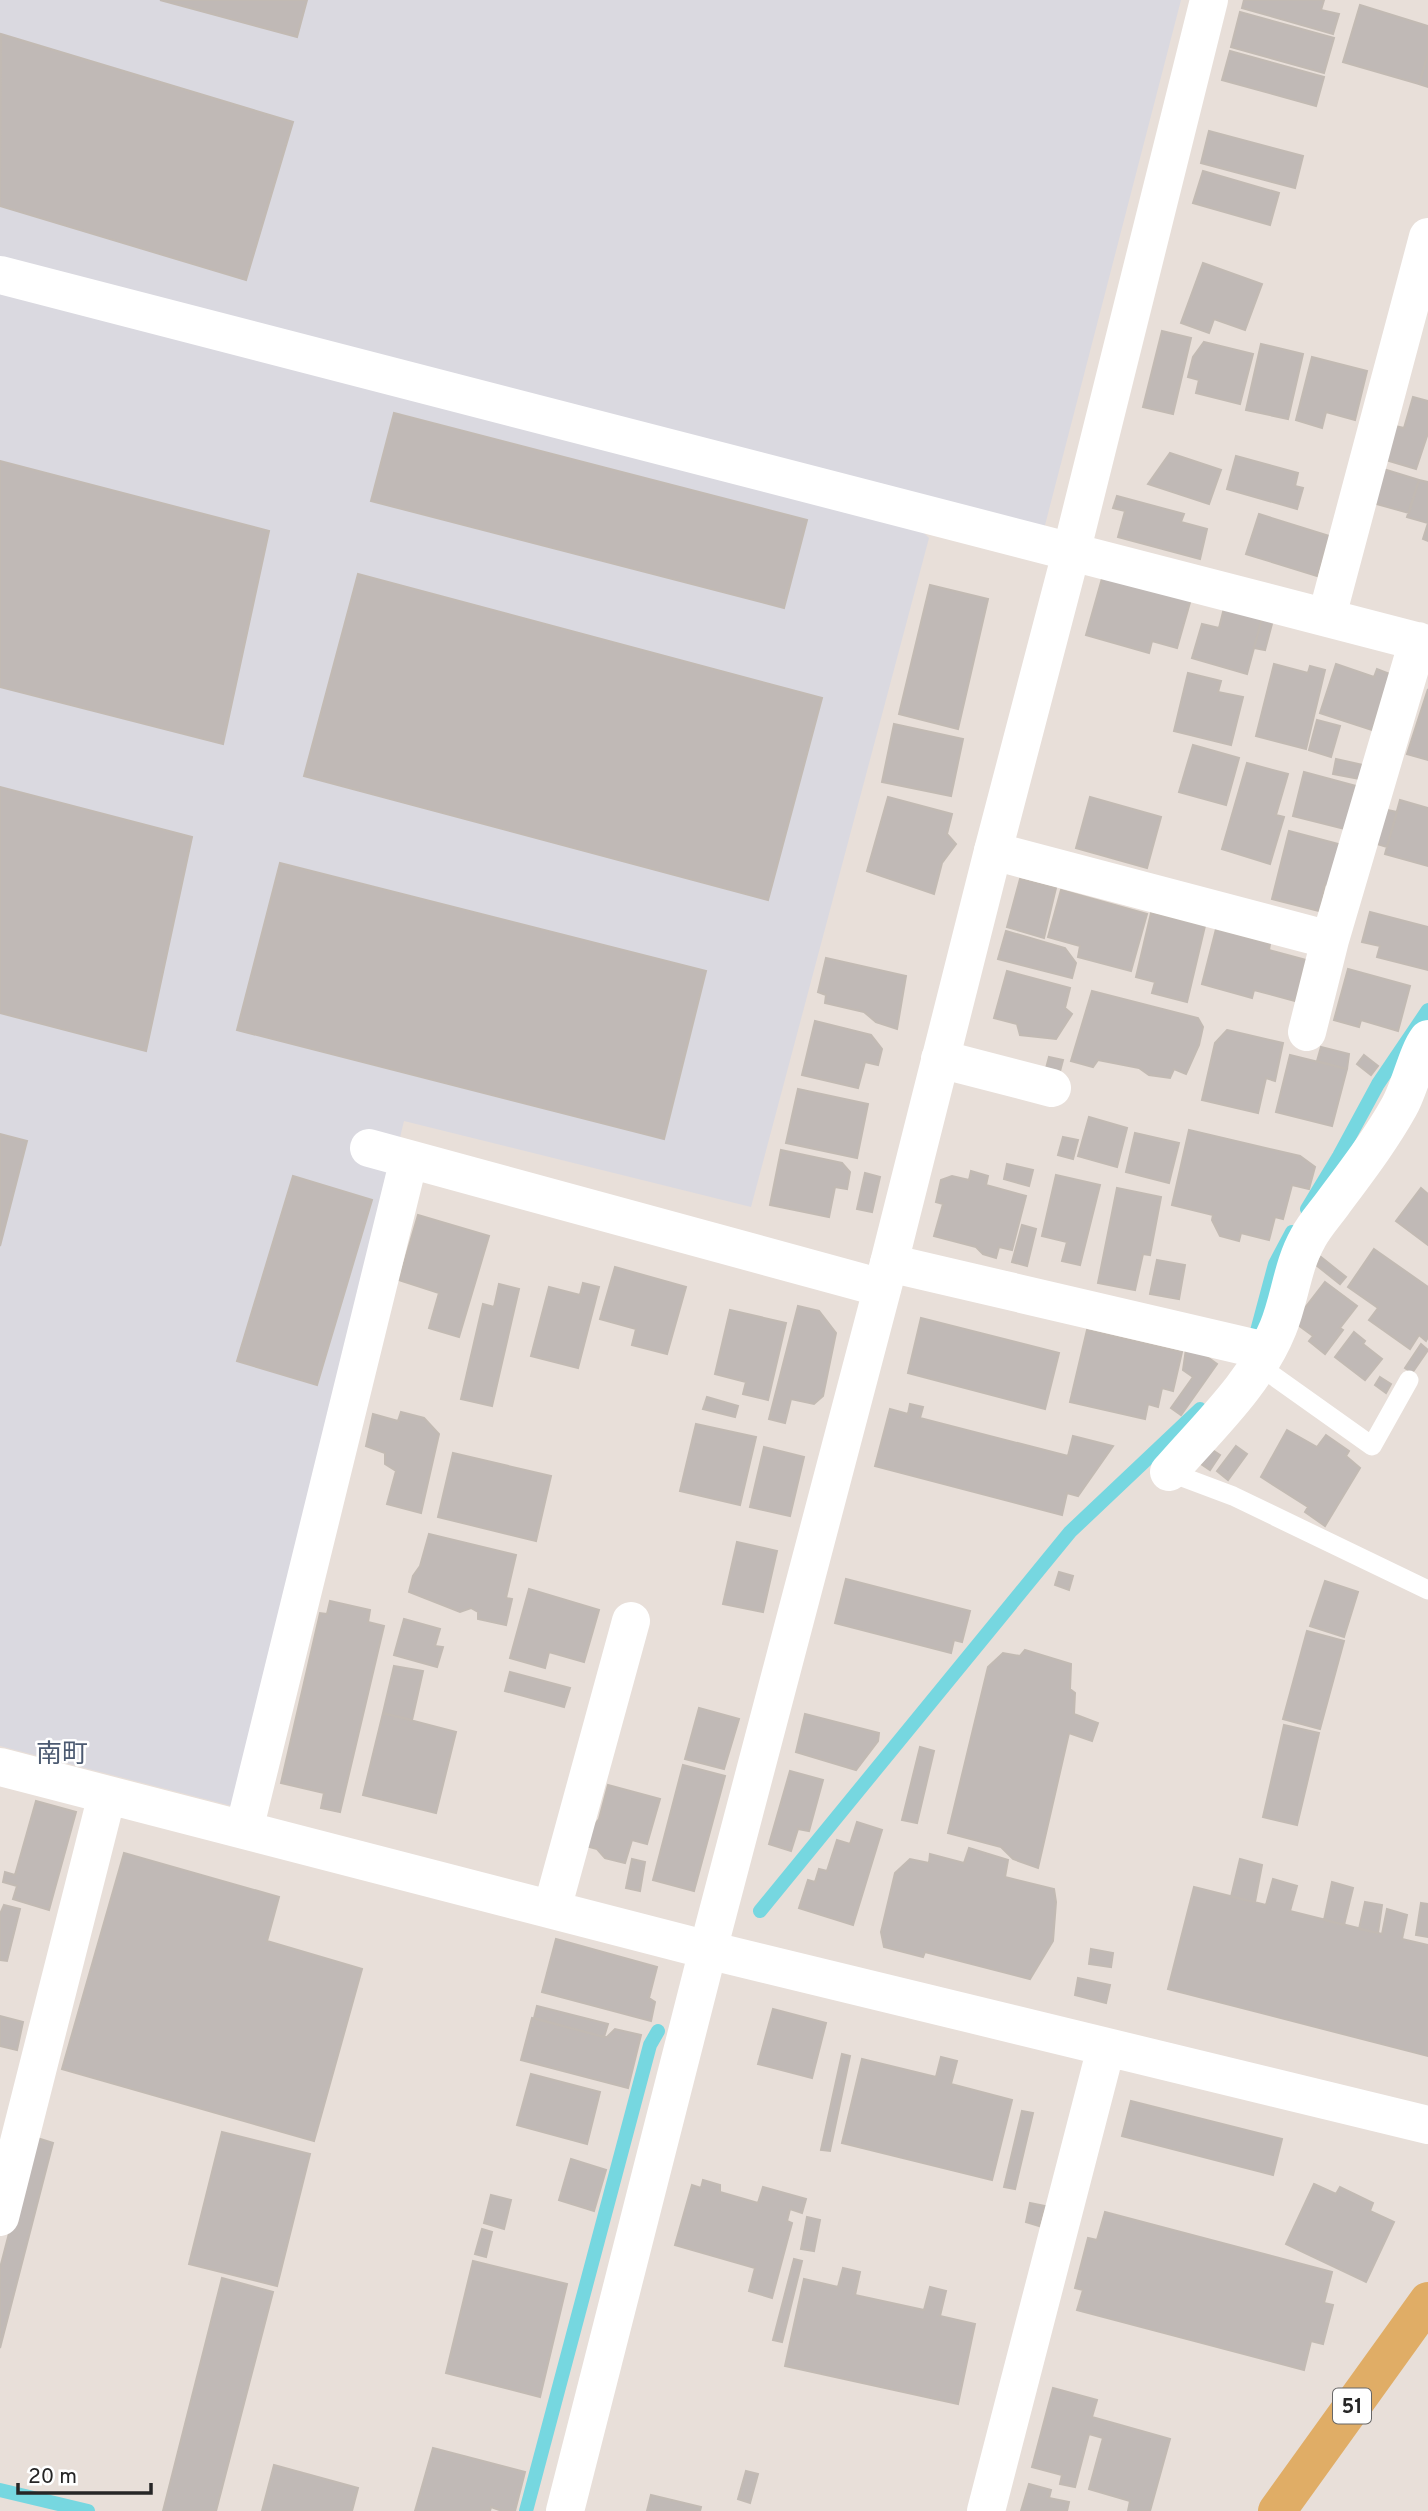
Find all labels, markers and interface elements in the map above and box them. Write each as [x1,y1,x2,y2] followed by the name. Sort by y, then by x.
[36,1739,88,1772] district label: 南町
[1333,2388,1371,2424] road number: 51
[18,2452,150,2496] scale bar
[28,2464,77,2491] text: 20 m

